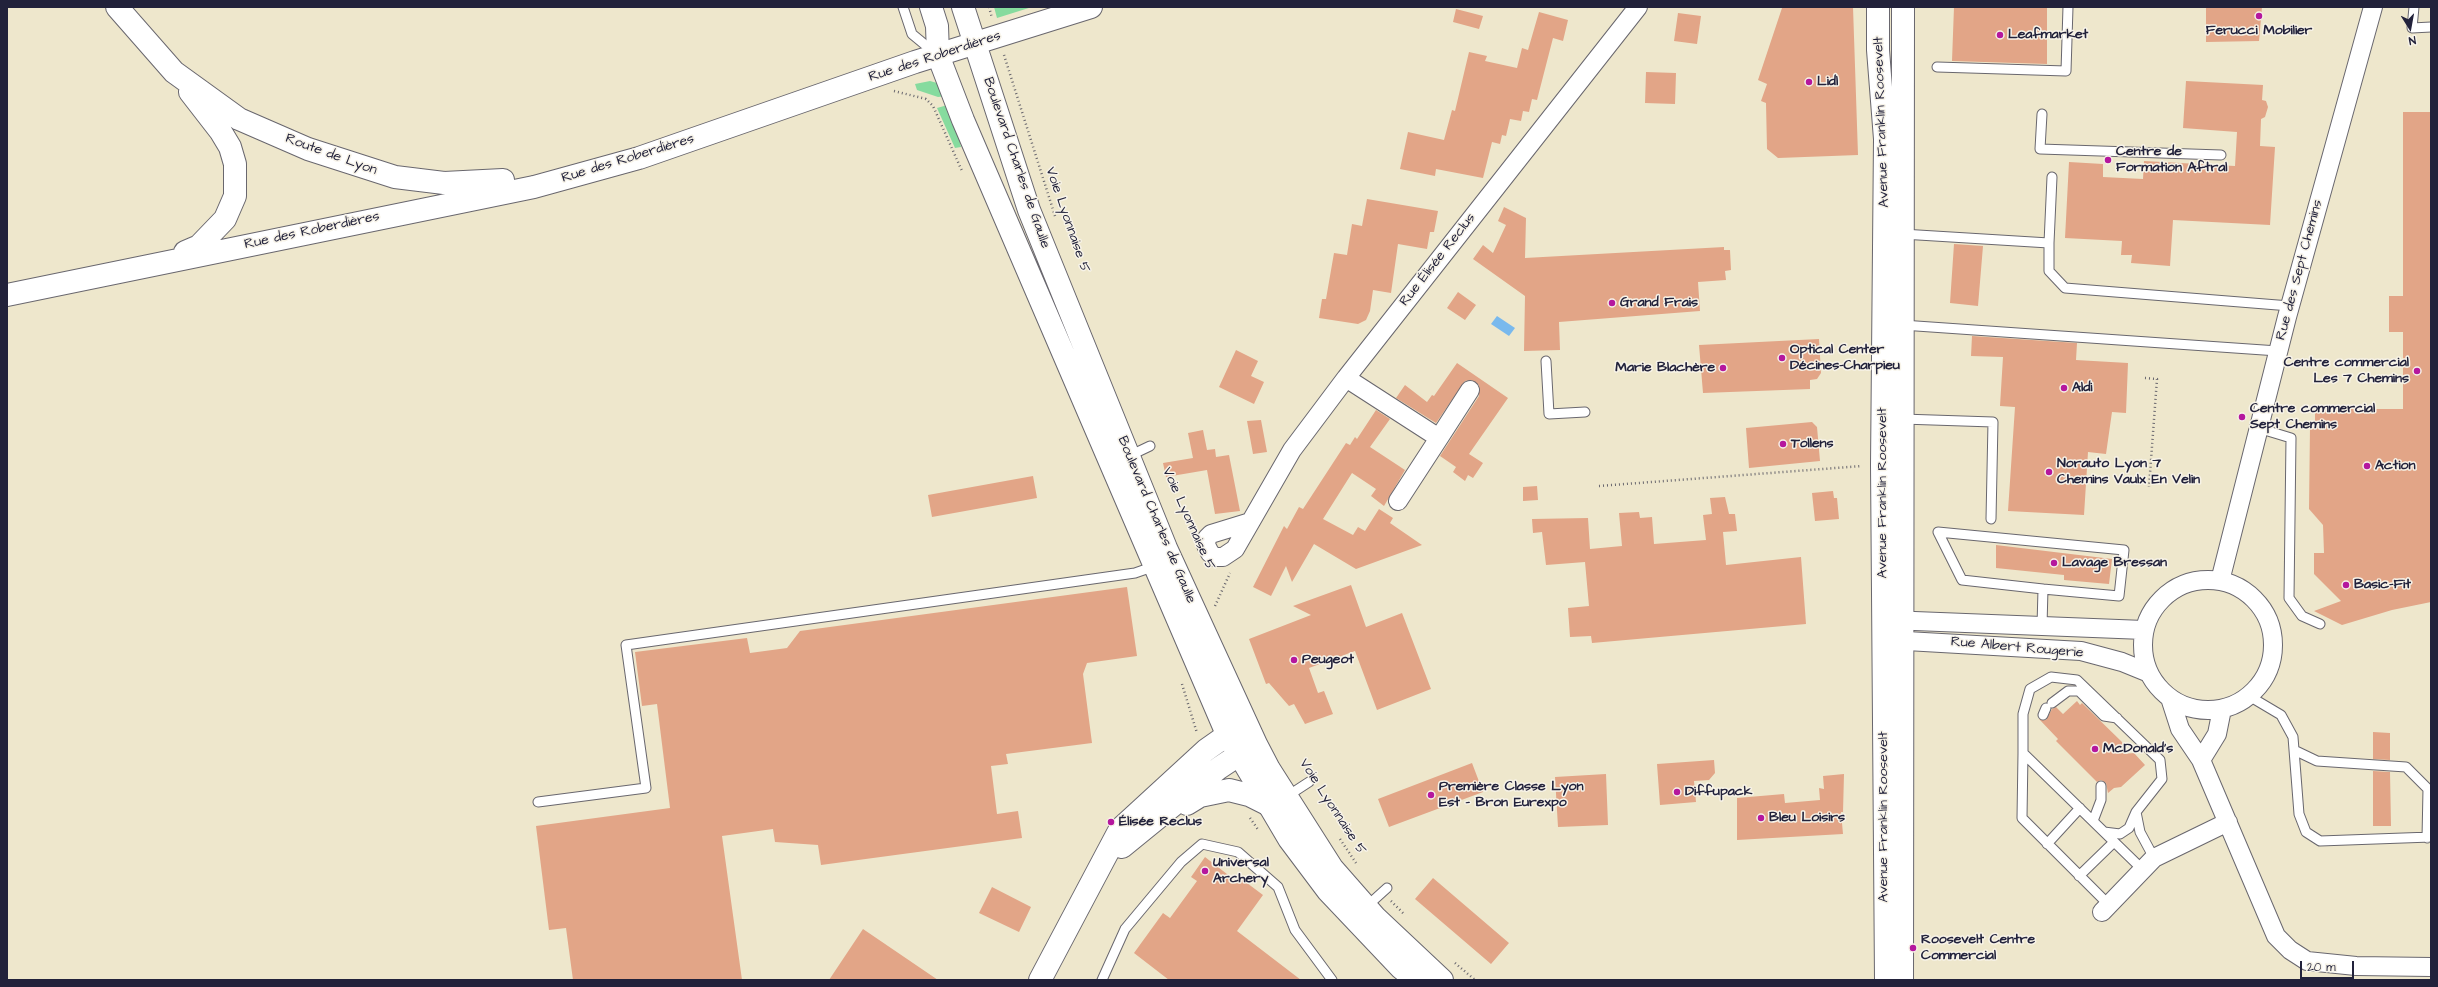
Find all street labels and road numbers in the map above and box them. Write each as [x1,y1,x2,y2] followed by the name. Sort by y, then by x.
[867,28,1003,86] street label: Rue des Roberdières
[1871,36,1893,208] street label: Avenue Franklin Roosevelt
[979,75,1053,251] street label: Boulevard Charles de Gaulle
[283,131,379,179] street label: Route de Lyon
[560,131,696,187] street label: Rue des Roberdières
[1041,165,1093,275] street label: Voie Lyonnaise 5
[2273,198,2327,342] street label: Rue des Sept Chemins
[243,208,381,254] street label: Rue des Roberdières
[1396,210,1480,310] street label: Rue Élisée Reclus
[1875,407,1891,579] street label: Avenue Franklin Roosevelt
[1113,434,1199,606] street label: Boulevard Charles de Gaulle
[1158,465,1218,573] street label: Voie Lyonnaise 5
[1950,634,2084,662] street label: Rue Albert Rougerie
[1876,731,1892,903] street label: Avenue Franklin Roosevelt
[1295,756,1369,858] street label: Voie Lyonnaise 5

